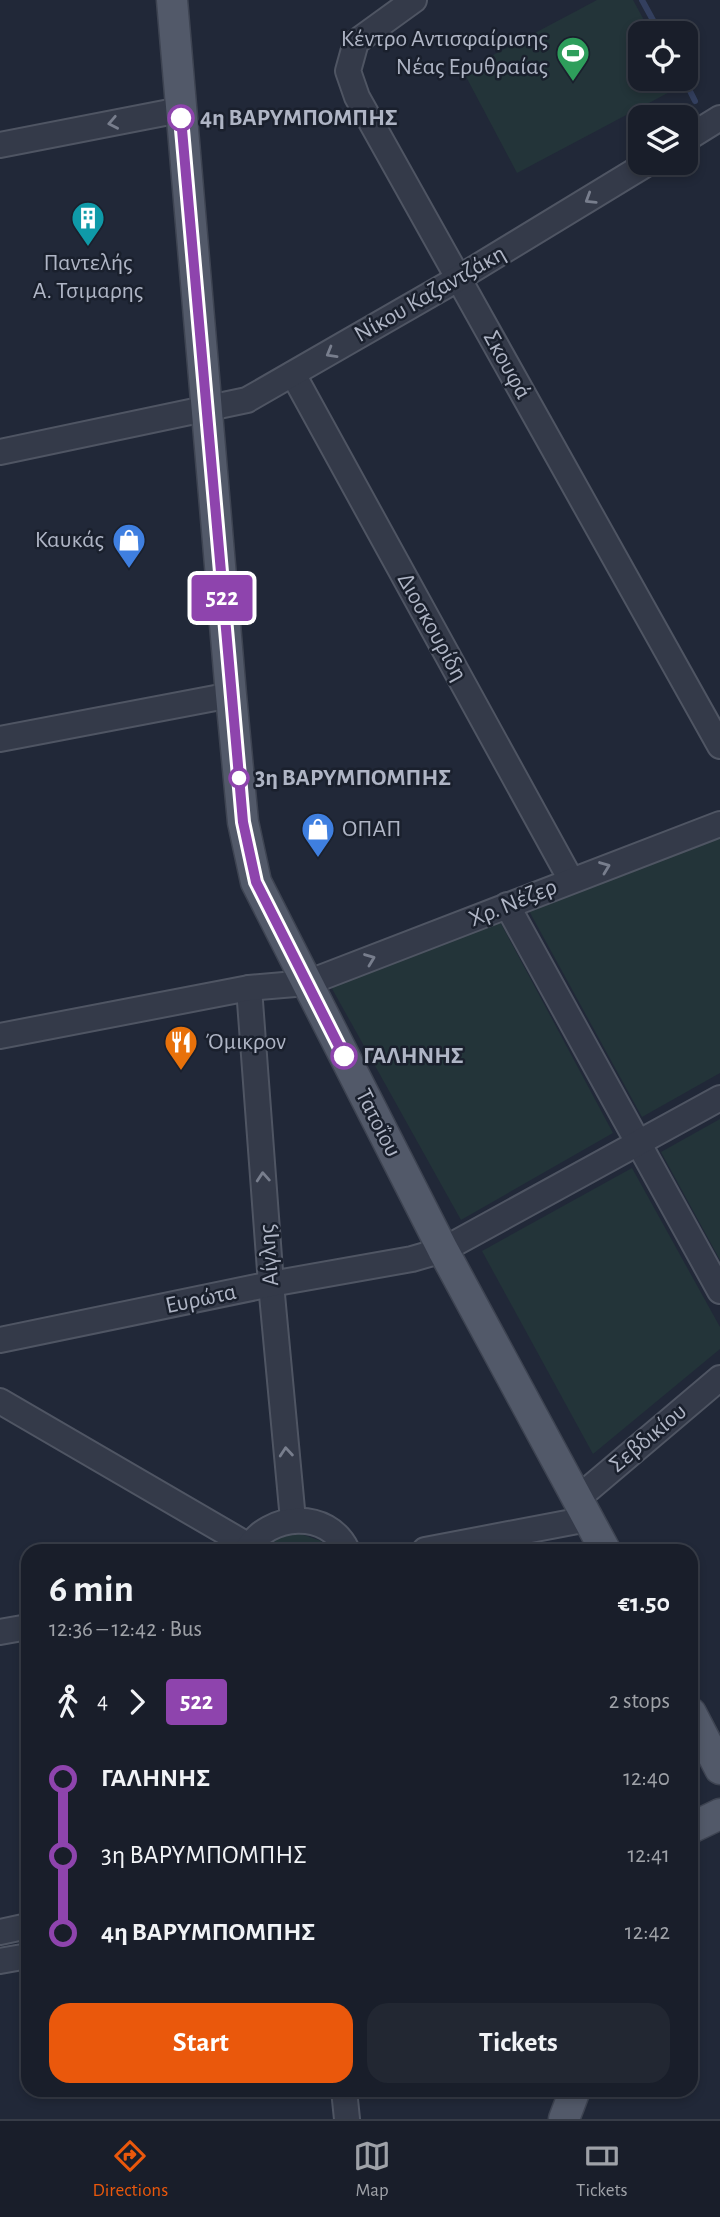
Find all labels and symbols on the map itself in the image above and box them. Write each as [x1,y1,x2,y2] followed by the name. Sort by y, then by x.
[341,27,548,79] place label: Κέντρο Αντισφαίρισης Νέας Ερυθραίας
[554,34,592,83] sports icon: Κέντρο Αντισφαίρισης Νέας Ερυθραίας
[168,105,194,131] marker: 4η ΒΑΡΥΜΠΟΜΠΗΣ
[200,106,398,130] place label: 4η ΒΑΡΥΜΠΟΜΠΗΣ
[107,115,119,130] one-way arrow
[584,190,597,203] one-way arrow
[69,199,107,248] building icon: Παντελής Α. Τσιμαρης
[350,241,510,347] street label: Νίκου Καζαντζάκη
[33,251,143,303] place label: Παντελής Α. Τσιμαρης
[479,327,535,403] street label: Σκουφά
[326,344,339,357] one-way arrow
[110,521,148,570] shop icon: Καυκάς
[35,528,104,552] place label: Καυκάς
[393,569,471,685] street label: Διοσκουρίδη
[182,575,262,621] line badge: 522
[255,766,451,790] place label: 3η ΒΑΡΥΜΠΟΜΠΗΣ
[229,768,249,788] marker: 3η ΒΑΡΥΜΠΟΜΠΗΣ
[299,810,337,859] shop icon: ΟΠΑΠ
[342,817,402,841] place label: ΟΠΑΠ
[599,861,611,875] one-way arrow
[466,875,560,931] street label: Χρ. Νέζερ
[364,953,376,967] one-way arrow
[162,1023,200,1072] restaurant icon: Όμικρον
[206,1030,286,1054] place label: Όμικρον
[331,1043,357,1069] marker: ΓΑΛΗΝΗΣ
[363,1044,464,1068] place label: ΓΑΛΗΝΗΣ
[351,1085,405,1161] street label: Τατοΐου
[256,1171,271,1182] one-way arrow
[255,1223,283,1287] street label: Αίγλης
[163,1280,239,1318] street label: Ευρώτα
[605,1399,691,1477] street label: Σεβδικίου
[279,1446,294,1457] one-way arrow

